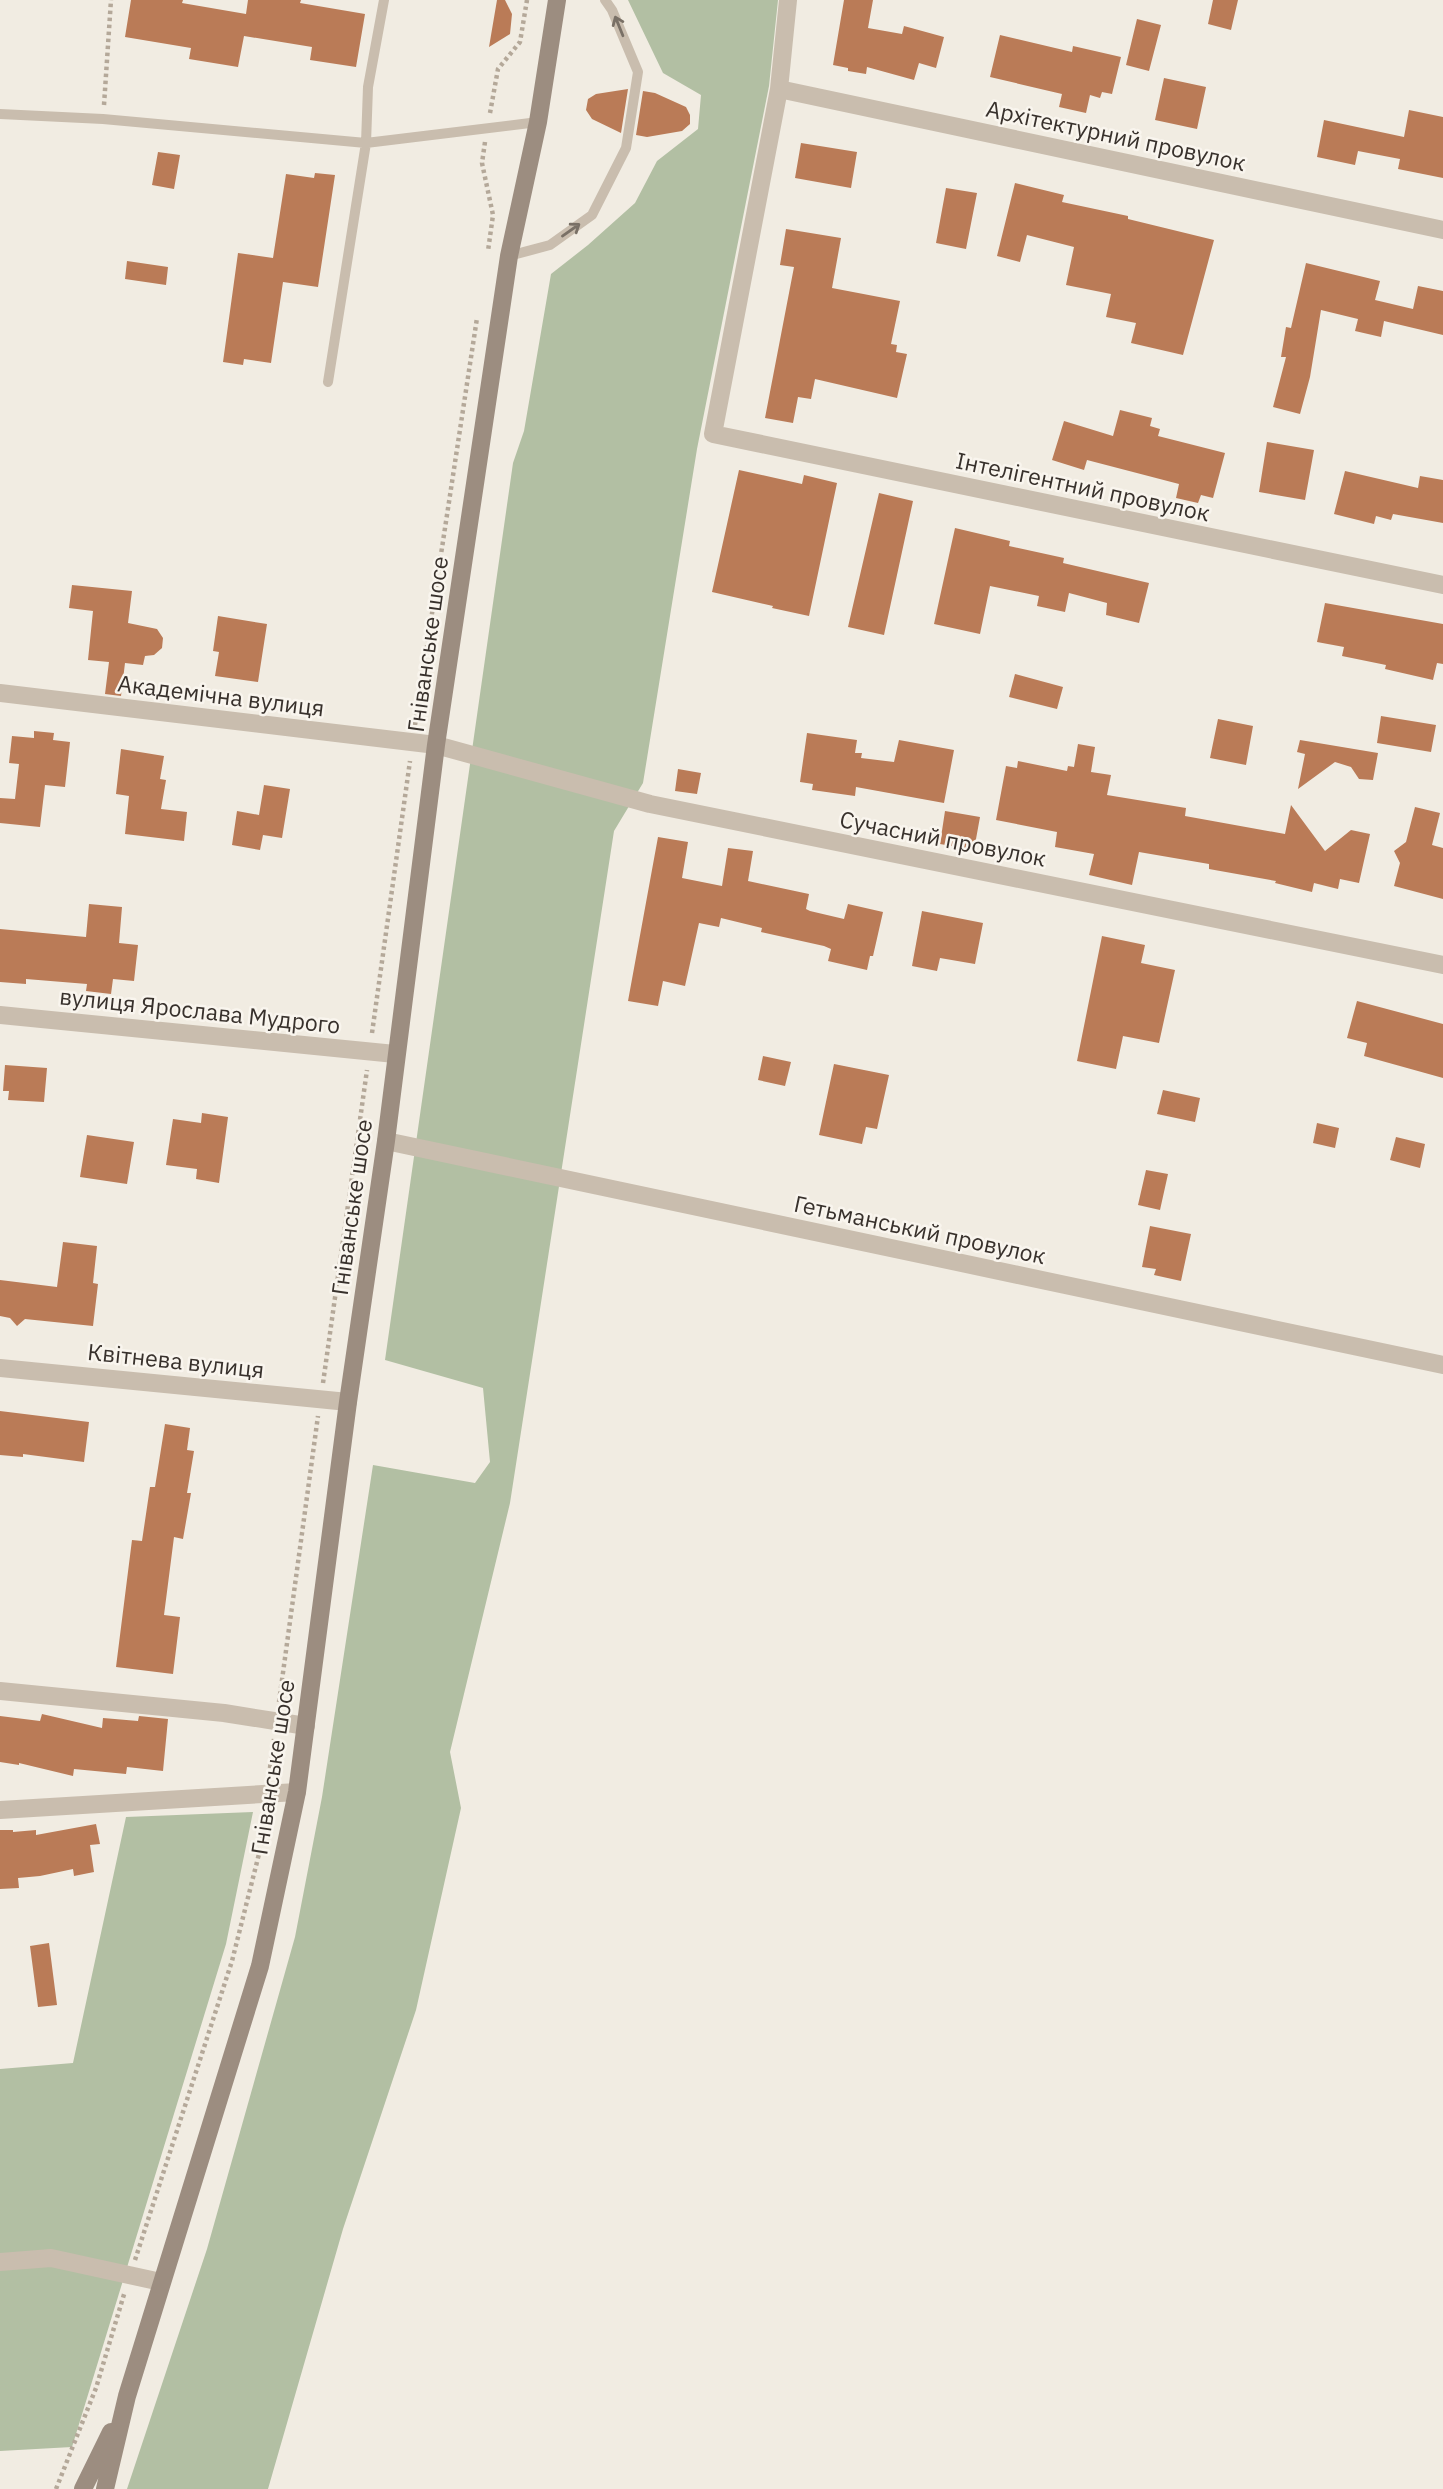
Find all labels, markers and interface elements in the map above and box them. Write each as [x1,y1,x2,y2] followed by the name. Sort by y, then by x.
[612,16,625,38] one-way arrow
[983,93,1249,177] street label: Архітектурний провулок
[561,223,580,237] one-way arrow
[953,444,1213,528] street label: Інтелігентний провулок
[400,554,454,734] street label: Гніванське шосе
[116,667,326,723] street label: Академічна вулиця
[837,803,1049,873] street label: Сучасний провулок
[58,980,342,1040] street label: вулиця Ярослава Мудрого
[324,1117,378,1297] street label: Гніванське шосе
[791,1188,1049,1270] street label: Гетьманський провулок
[86,1336,266,1384] street label: Квітнева вулиця
[243,1677,301,1857] street label: Гніванське шосе

